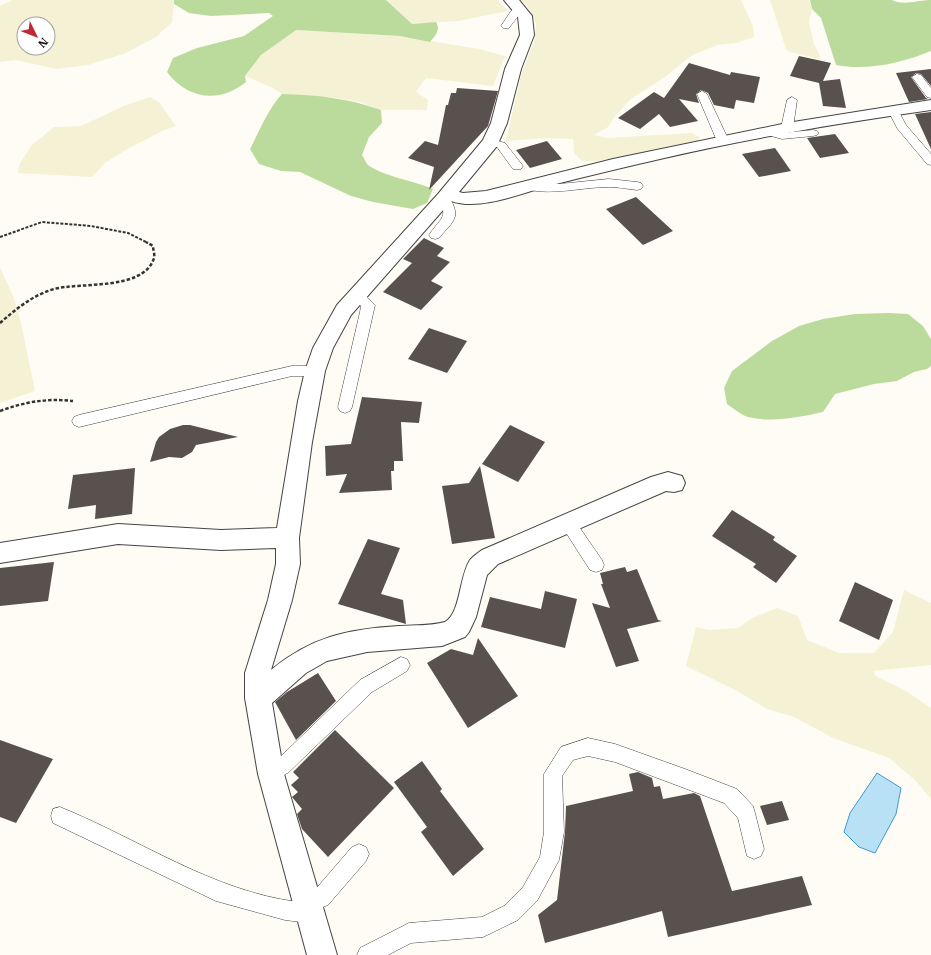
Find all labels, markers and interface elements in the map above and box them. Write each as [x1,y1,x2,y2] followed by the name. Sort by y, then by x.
[16,16,56,56] north arrow
[35,35,51,51] text: N

